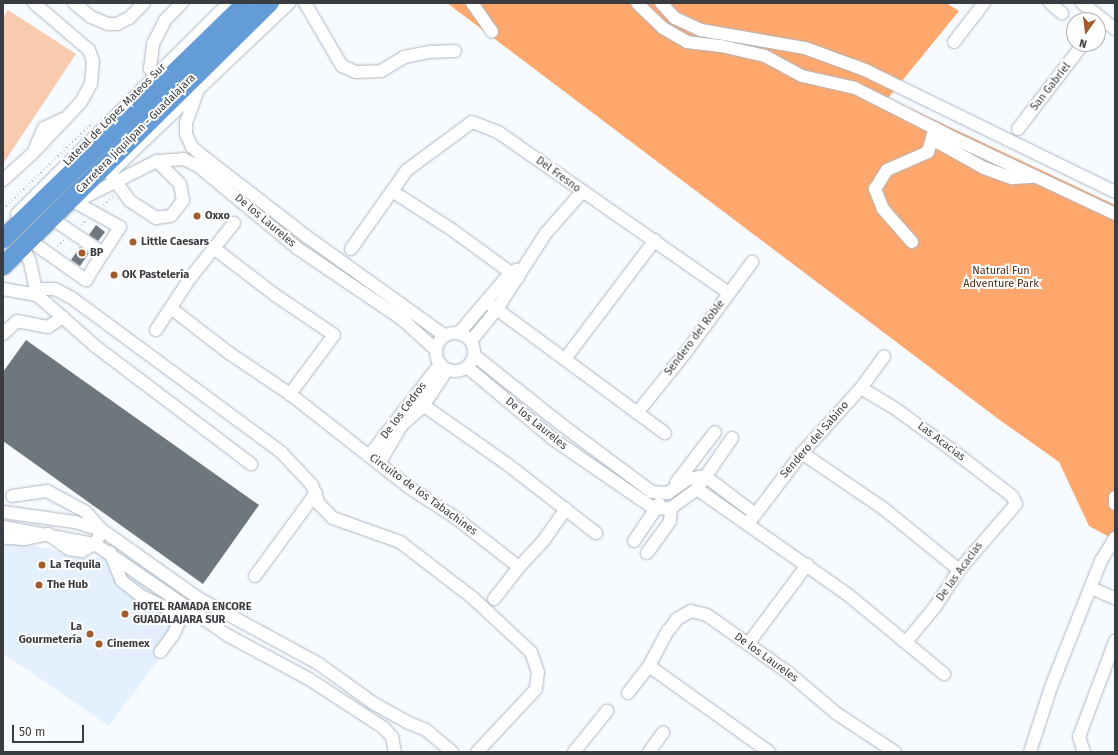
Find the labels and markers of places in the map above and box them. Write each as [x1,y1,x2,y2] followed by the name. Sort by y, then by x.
[205,209,230,223] place label: Oxxo
[192,211,202,221] marker: Oxxo
[141,235,209,249] place label: Little Caesars
[128,237,138,247] marker: Little Caesars
[90,246,103,260] place label: BP
[77,248,87,258] marker: BP
[122,268,189,282] place label: OK Pastelería
[109,270,119,280] marker: OK Pastelería
[50,558,101,572] place label: La Tequila
[37,560,47,570] marker: La Tequila
[47,578,88,592] place label: The Hub
[34,580,44,590] marker: The Hub
[133,601,251,627] place label: HOTEL RAMADA ENCORE GUADALAJARA SUR
[120,609,130,619] marker: HOTEL RAMADA ENCORE GUADALAJARA SUR
[19,621,82,647] place label: La Gourmetería
[85,629,95,639] marker: La Gourmetería
[107,637,150,651] place label: Cinemex
[94,639,104,649] marker: Cinemex

